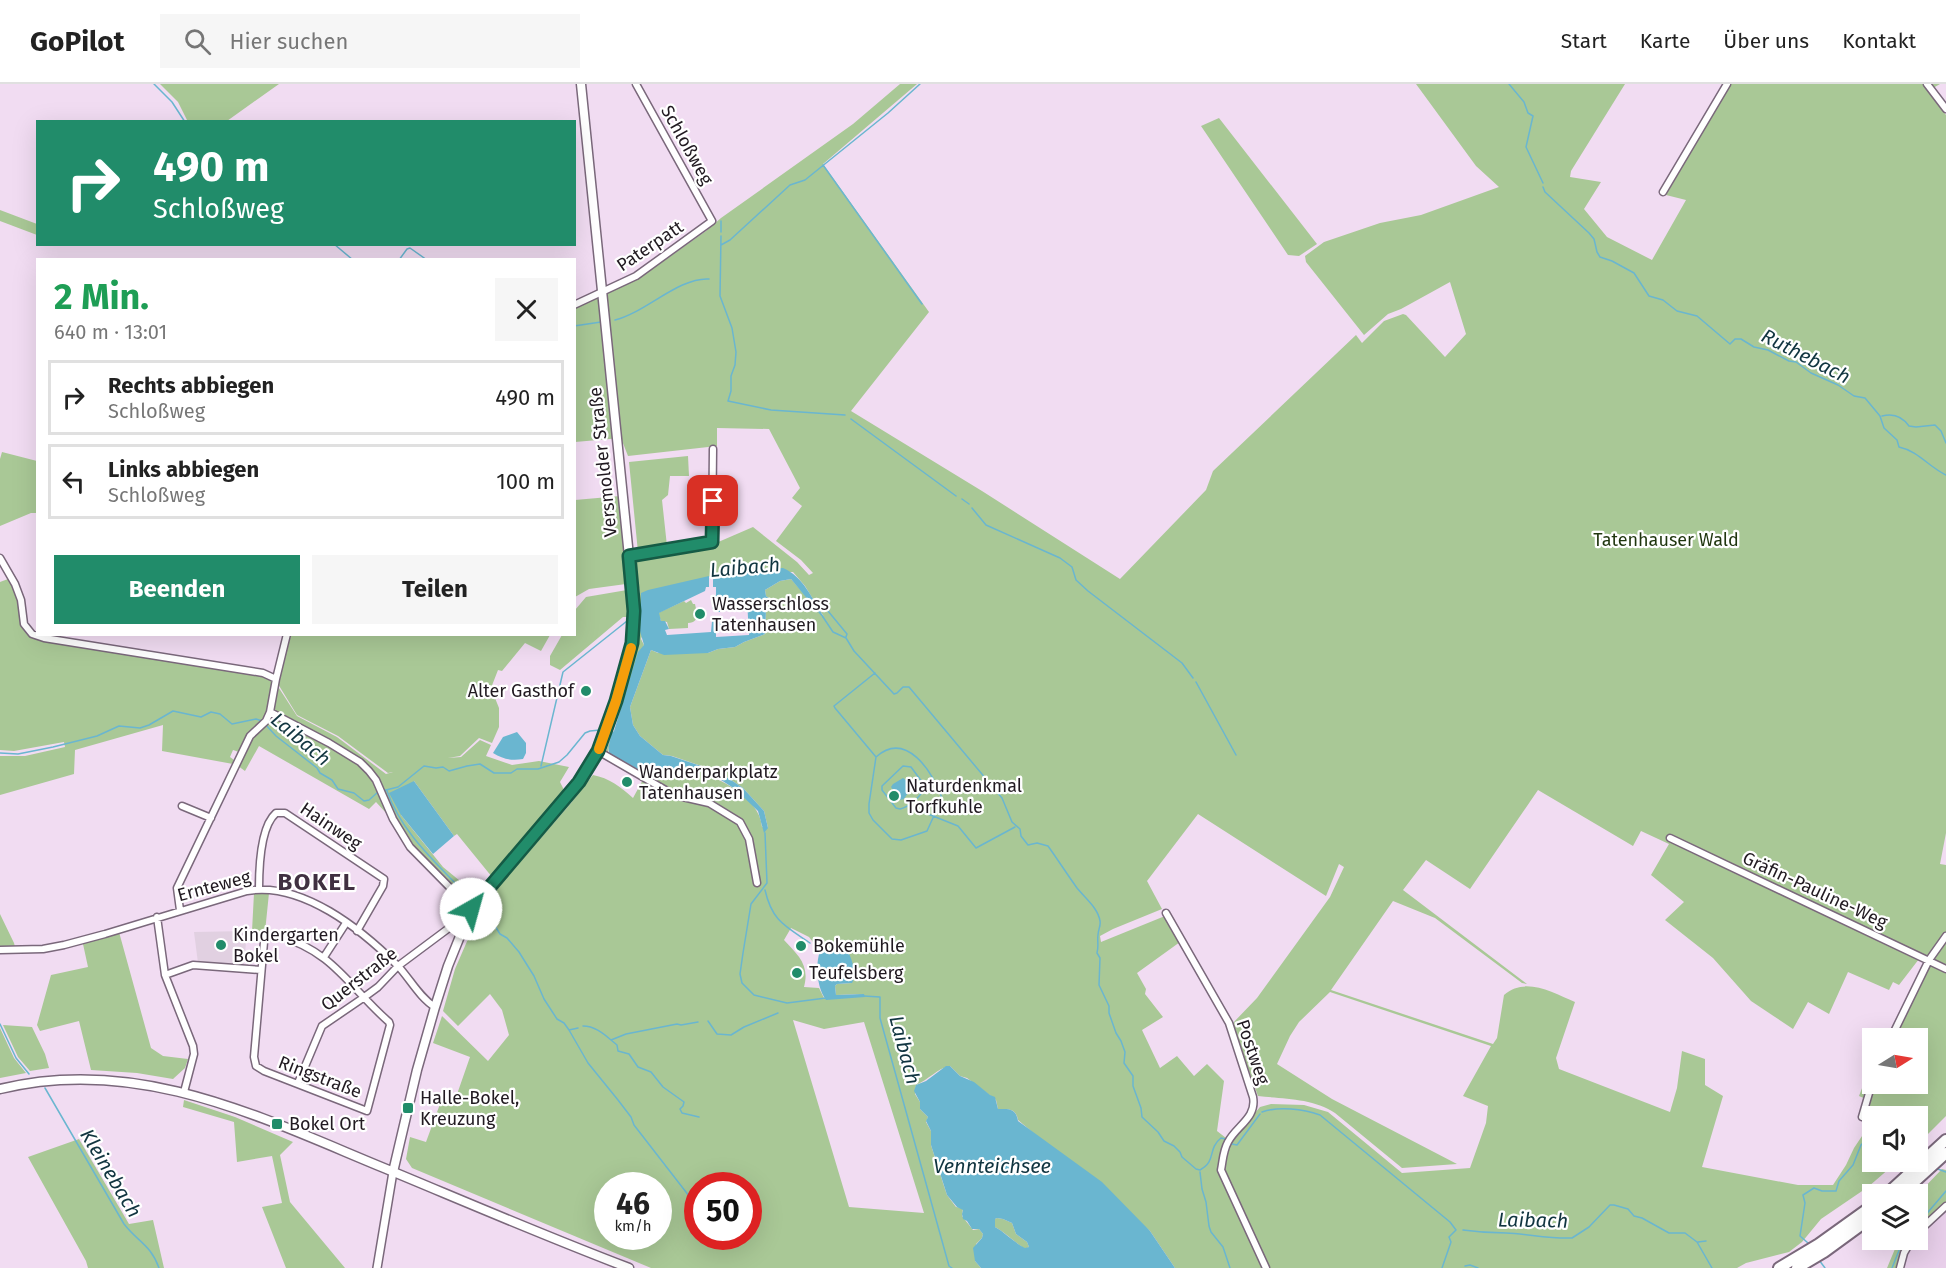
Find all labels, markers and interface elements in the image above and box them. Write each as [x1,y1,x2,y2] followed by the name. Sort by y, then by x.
[160,14,580,68] search box
[30,25,124,58] text: GoPilot
[181,25,214,58] icon: search
[229,28,348,55] text: Hier suchen
[1561,28,1607,54] text: Start
[1640,28,1690,54] text: Karte
[1723,28,1809,54] text: Über uns
[1842,28,1916,54] text: Kontakt
[656,101,718,189] street label: Schloßweg
[153,142,269,192] text: 490 m
[54,144,132,222] icon: right
[153,193,284,225] text: Schloßweg
[613,215,688,276] street label: Paterpatt
[54,275,149,319] text: 2 Min.
[495,278,558,341] button: close
[54,320,167,344] text: 640 m · 13:01
[1758,323,1854,389] water label: Ruthebach
[108,372,274,399] text: Rechts abbiegen
[57,381,90,414] icon: right
[495,384,555,411] text: 490 m
[584,386,622,538] street label: Versmolder Straße
[108,399,205,423] text: Schloßweg
[108,456,259,483] text: Links abbiegen
[57,465,90,498] icon: left
[496,468,555,495] text: 100 m
[687,475,738,526] pin
[108,483,205,507] text: Schloßweg
[696,484,729,517] icon: arrive
[1593,529,1739,551] park label: Tatenhauser Wald
[709,552,781,582] water label: Laibach
[54,555,300,624] button: Beenden
[312,555,558,624] button: Teilen
[712,593,829,636] place label: Wasserschloss Tatenhausen
[693,607,707,621] marker: Wasserschloss Tatenhausen
[468,680,576,702] place label: Alter Gasthof
[579,684,593,698] marker: Alter Gasthof
[266,707,336,771] water label: Laibach
[639,761,778,804] place label: Wanderparkplatz Tatenhausen
[620,775,634,789] marker: Wanderparkplatz Tatenhausen
[906,775,1022,818] place label: Naturdenkmal Torfkuhle
[887,789,901,803] marker: Naturdenkmal Torfkuhle
[296,797,367,855] street label: Hainweg
[1739,847,1891,933] street label: Gräfin-Pauline-Weg
[175,865,254,906] street label: Ernteweg
[277,868,357,896] district label: BOKEL
[439,877,503,941] position arrow
[233,924,339,967] place label: Kindergarten Bokel
[813,935,905,957] place label: Bokemühle
[214,938,228,952] marker: Kindergarten Bokel
[794,939,808,953] marker: Bokemühle
[316,942,402,1016] street label: Querstraße
[809,962,904,984] place label: Teufelsberg
[790,966,804,980] marker: Teufelsberg
[884,1013,926,1087] water label: Laibach
[1232,1017,1275,1088] street label: Postweg
[1862,1028,1928,1094] north arrow
[1862,1028,1928,1250] map controls
[275,1051,365,1103] street label: Ringstraße
[420,1087,519,1130] place label: Halle-Bokel, Kreuzung
[401,1101,415,1115] marker: Halle-Bokel, Kreuzung
[1862,1106,1928,1172] button: sound
[289,1113,366,1135] place label: Bokel Ort
[270,1117,284,1131] marker: Bokel Ort
[75,1124,147,1222] water label: Kleinebach
[933,1154,1051,1178] water label: Vennteichsee
[684,1172,762,1250] speed limit sign: 50
[1862,1184,1928,1250] button: layers
[616,1186,650,1222] text: 46
[1498,1207,1568,1233] water label: Laibach
[614,1217,652,1235] text: km/h

